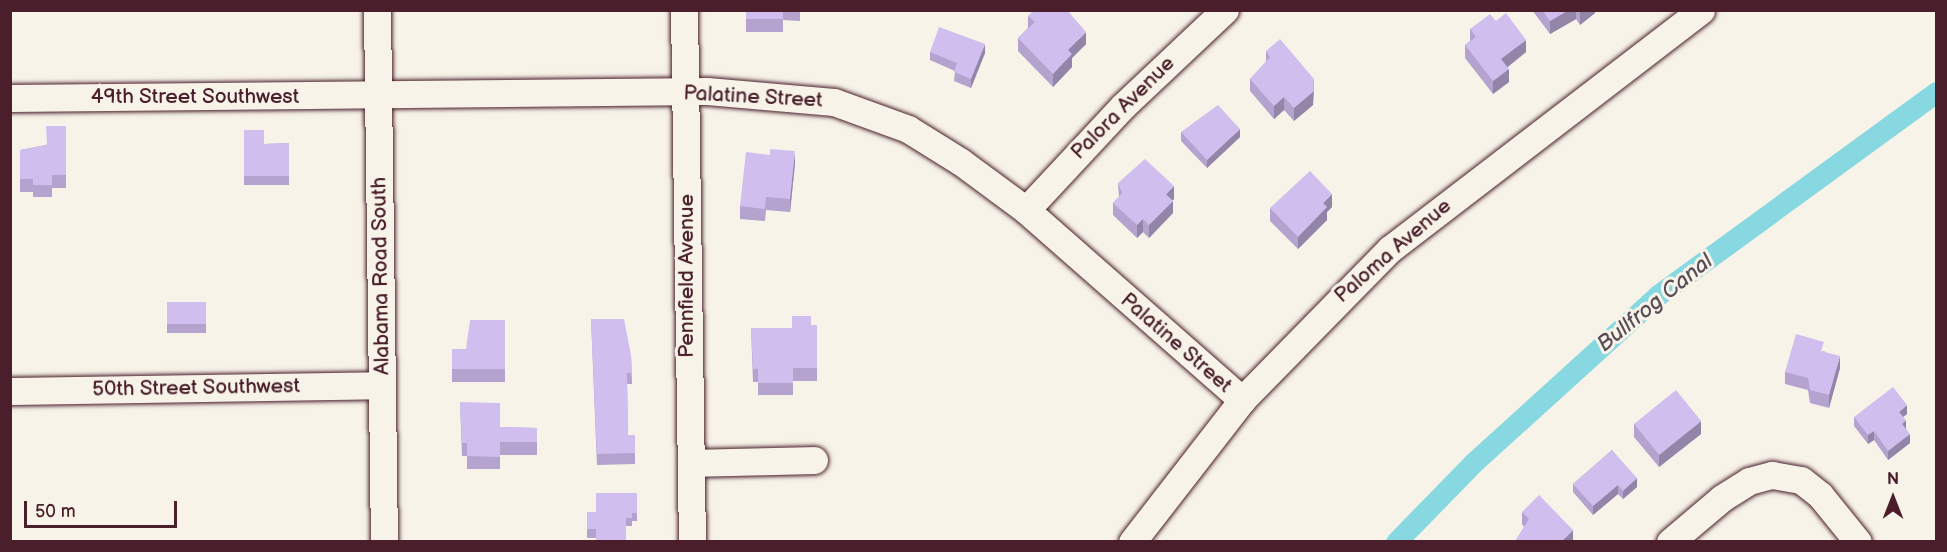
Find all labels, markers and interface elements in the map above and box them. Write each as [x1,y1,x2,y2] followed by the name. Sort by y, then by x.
[1066,51,1180,165] street label: Palora Avenue
[683,81,823,113] street label: Palatine Street
[90,84,300,110] street label: 49th Street Southwest
[367,177,395,375] street label: Alabama Road South
[674,194,700,358] street label: Pennfield Avenue
[1330,194,1456,308] street label: Paloma Avenue
[1592,248,1718,358] water label: Bullfrog Canal
[1115,288,1237,398] street label: Palatine Street
[91,374,301,402] street label: 50th Street Southwest
[1863,468,1923,528] north arrow
[1887,470,1899,489] text: N
[27,489,180,527] scale bar
[35,501,76,522] text: 50 m

